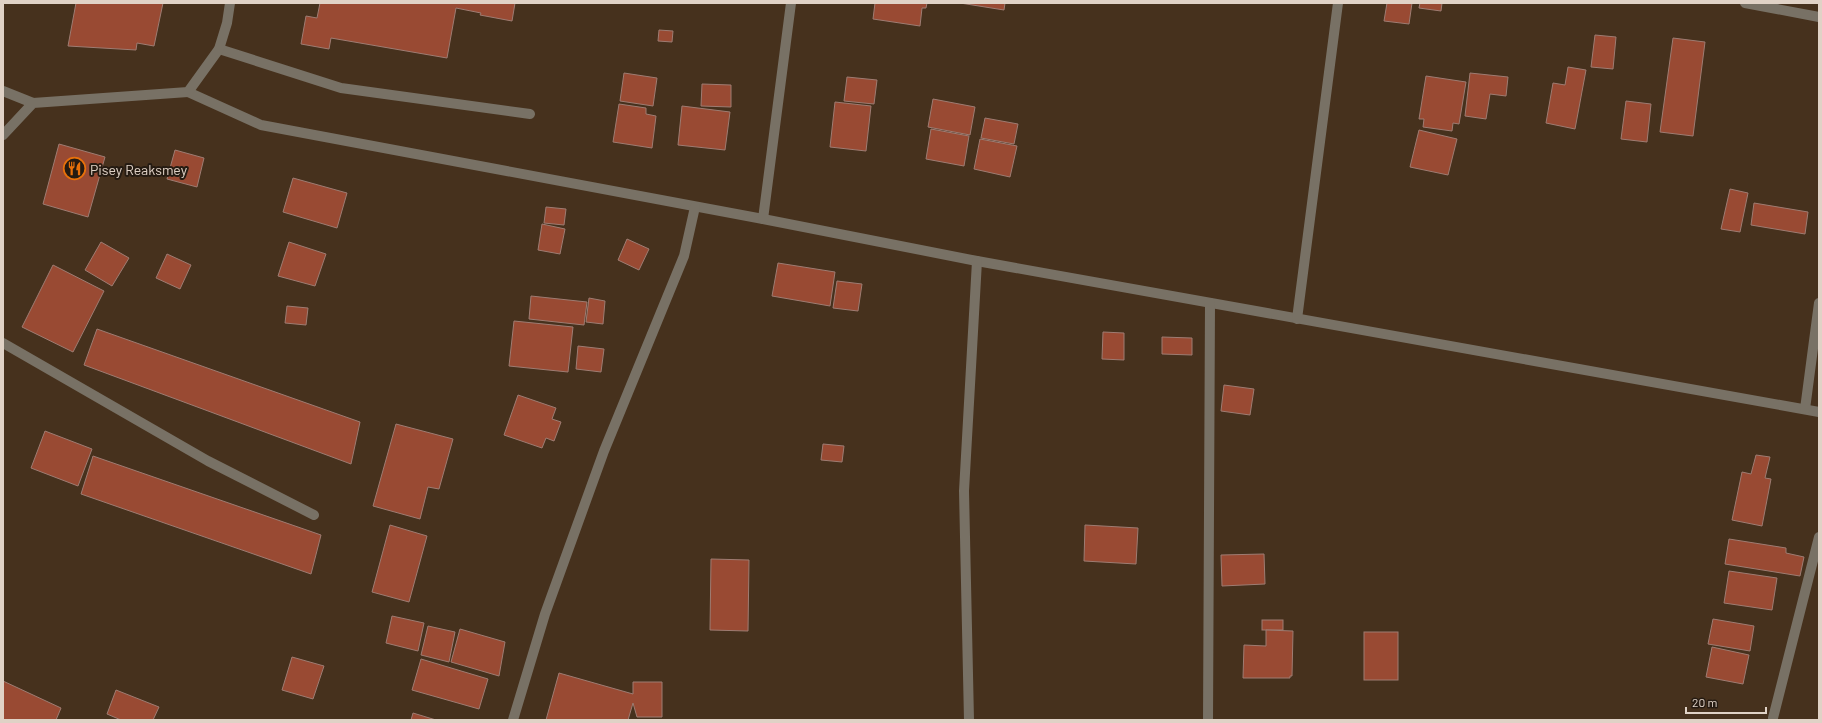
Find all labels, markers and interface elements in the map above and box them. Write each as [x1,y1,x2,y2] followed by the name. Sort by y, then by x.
[61,156,87,182] restaurant icon: Pisey Reaksmey
[90,161,188,178] place label: Pisey Reaksmey
[1686,689,1766,715] scale bar
[1692,695,1718,709] text: 20 m

